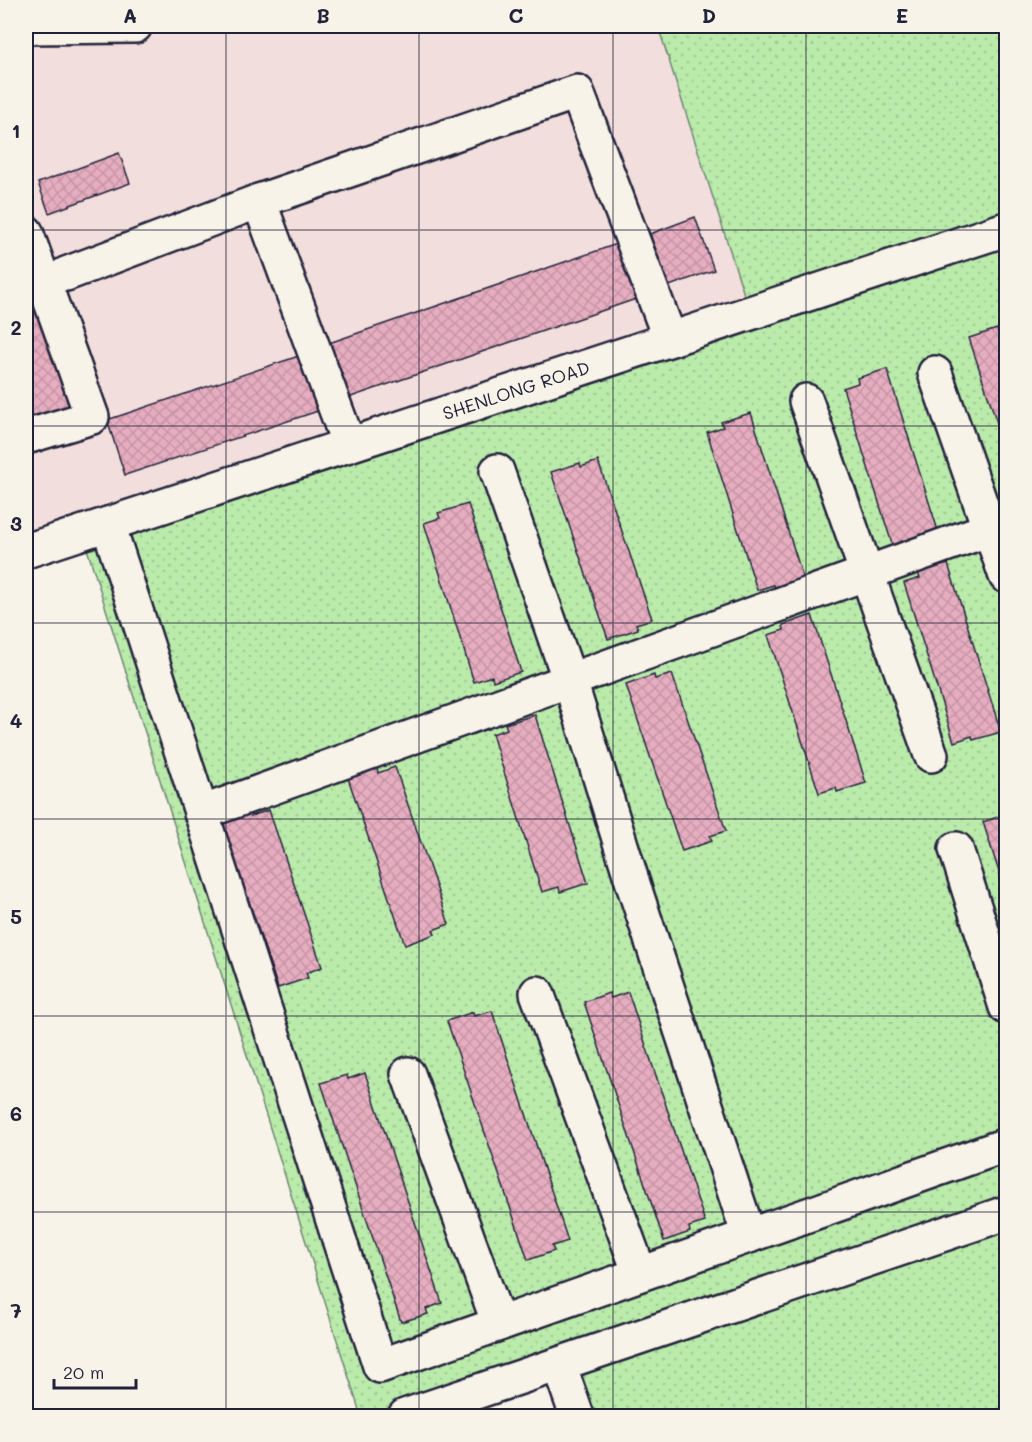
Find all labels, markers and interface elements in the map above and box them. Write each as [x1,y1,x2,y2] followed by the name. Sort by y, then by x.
[123,2,137,28] text: A
[316,2,330,28] text: B
[509,2,524,28] text: C
[702,2,716,28] text: D
[896,2,908,28] text: E
[12,117,20,143] text: 1
[10,314,22,340] text: 2
[439,355,593,425] street label: SHENLONG ROAD
[10,510,22,536] text: 3
[10,707,23,733] text: 4
[10,903,22,929] text: 5
[10,1100,22,1126] text: 6
[10,1297,22,1323] text: 7
[54,1352,136,1390] scale bar
[63,1360,104,1384] text: 20 m

